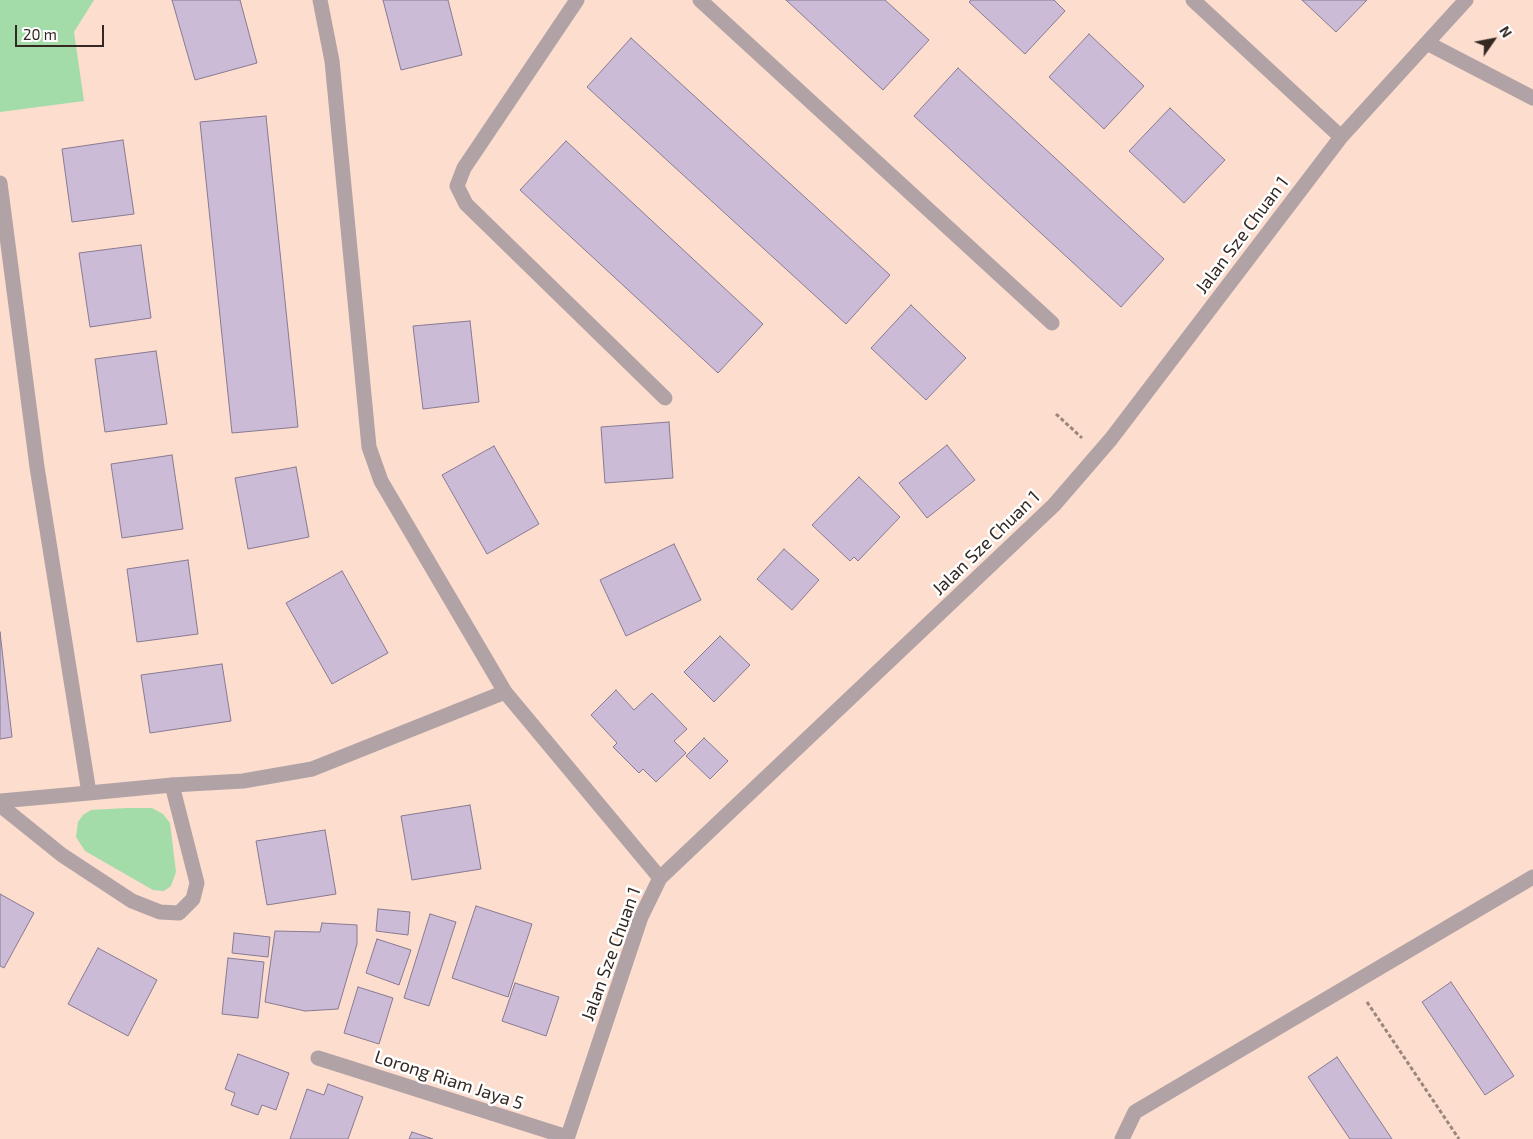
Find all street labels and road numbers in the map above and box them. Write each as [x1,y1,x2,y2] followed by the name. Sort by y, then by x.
[1191,172,1293,298] street label: Jalan Sze Chuan 1
[928,486,1044,600] street label: Jalan Sze Chuan 1
[577,884,645,1024] street label: Jalan Sze Chuan 1
[372,1046,526,1114] street label: Lorong Riam Jaya 5

